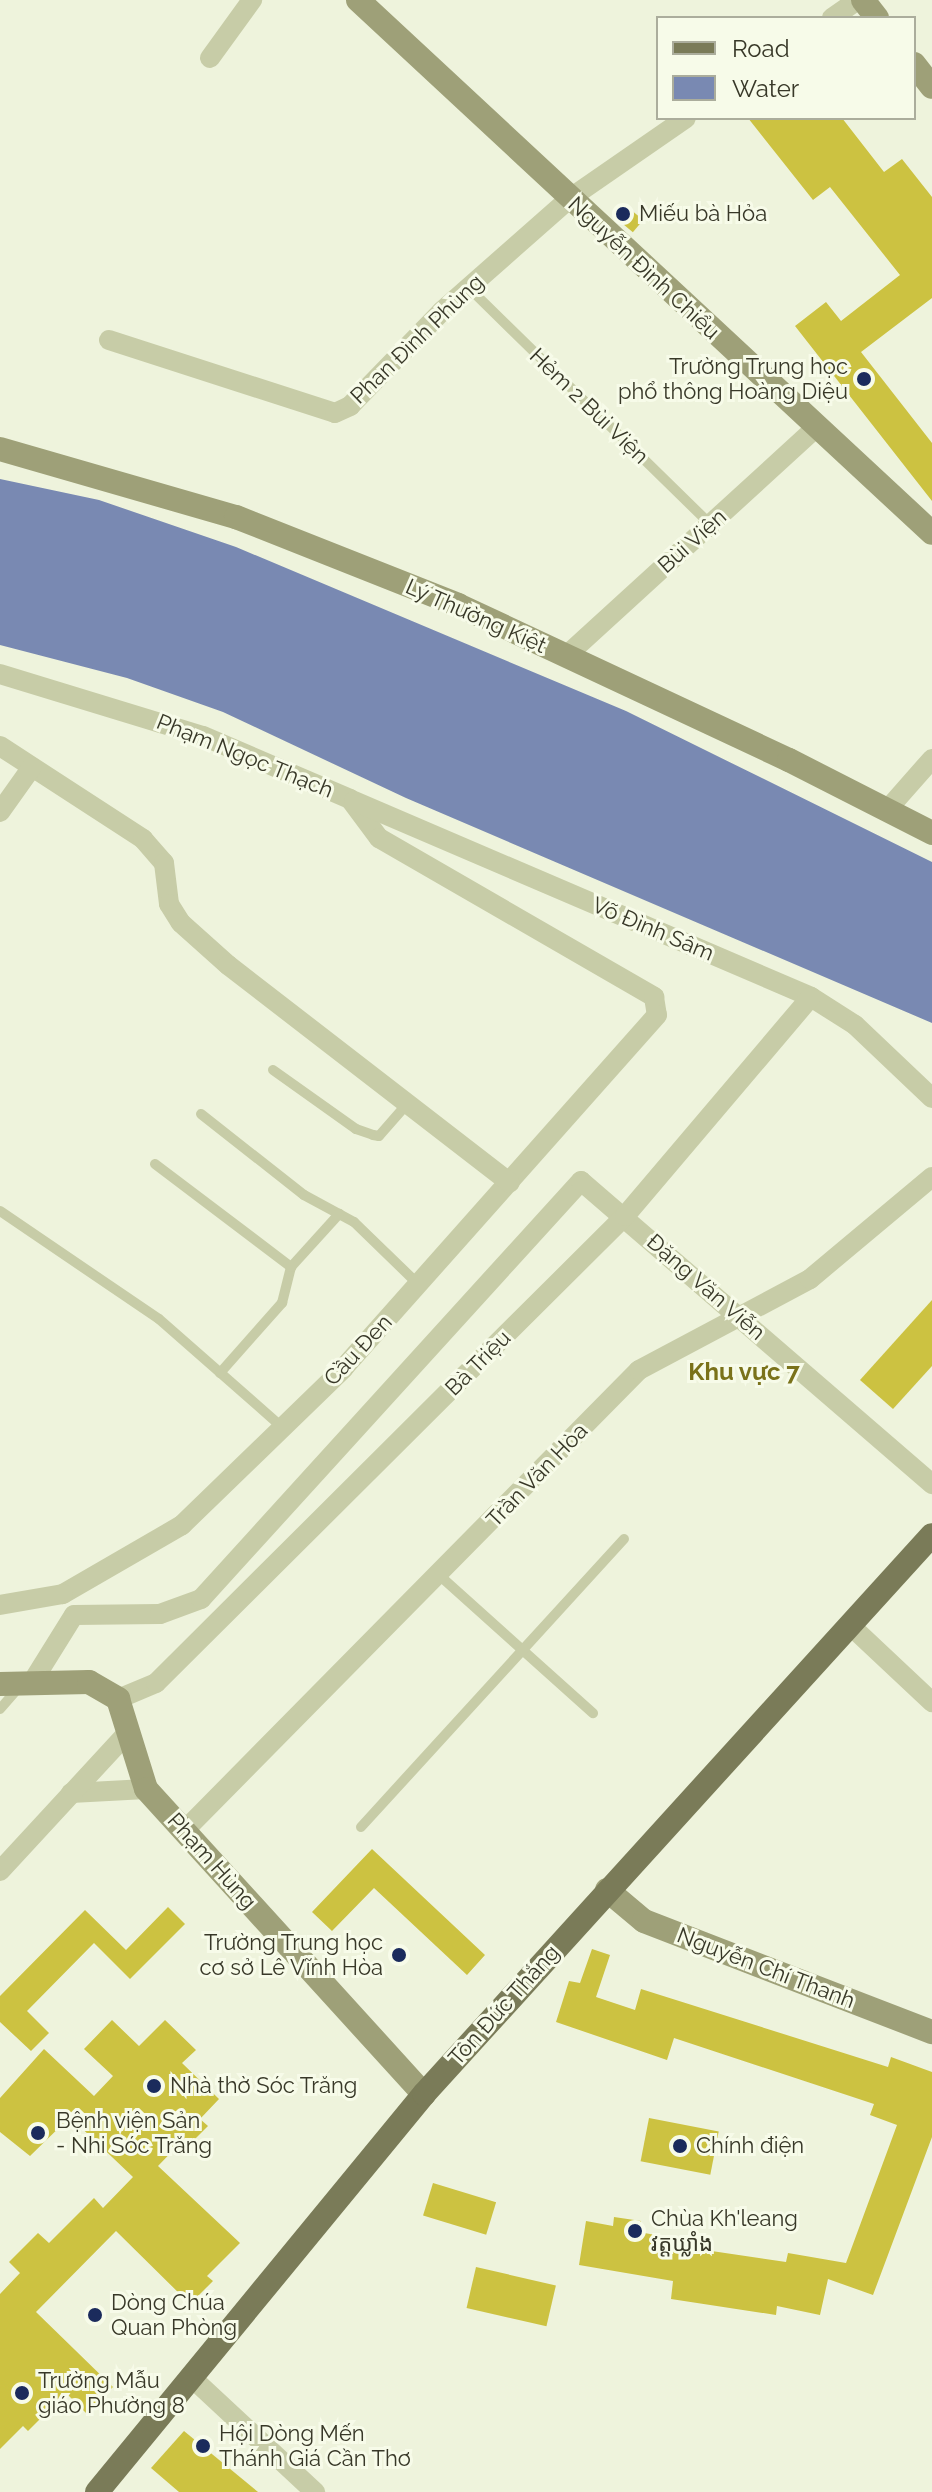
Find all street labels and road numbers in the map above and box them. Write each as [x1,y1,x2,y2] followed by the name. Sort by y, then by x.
[563,191,725,345] street label: Nguyễn Đình Chiểu
[345,269,489,409] street label: Phan Đình Phùng
[524,342,654,470] street label: Hẻm 2 Bùi Viện
[652,503,732,579] street label: Bùi Viện
[401,573,551,659] street label: Lý Thường Kiệt
[153,708,337,804] street label: Phạm Ngọc Thạch
[588,892,718,966] street label: Võ Đình Sâm
[641,1228,771,1346] street label: Đặng Văn Viễn
[319,1309,397,1391] street label: Cầu Đen
[440,1325,516,1401] street label: Bà Triệu
[481,1417,593,1533] street label: Trần Văn Hòa
[162,1808,262,1914] street label: Phạm Hùng
[673,1922,859,2014] street label: Nguyễn Chí Thanh
[443,1939,565,2071] street label: Tôn Đức Thắng

